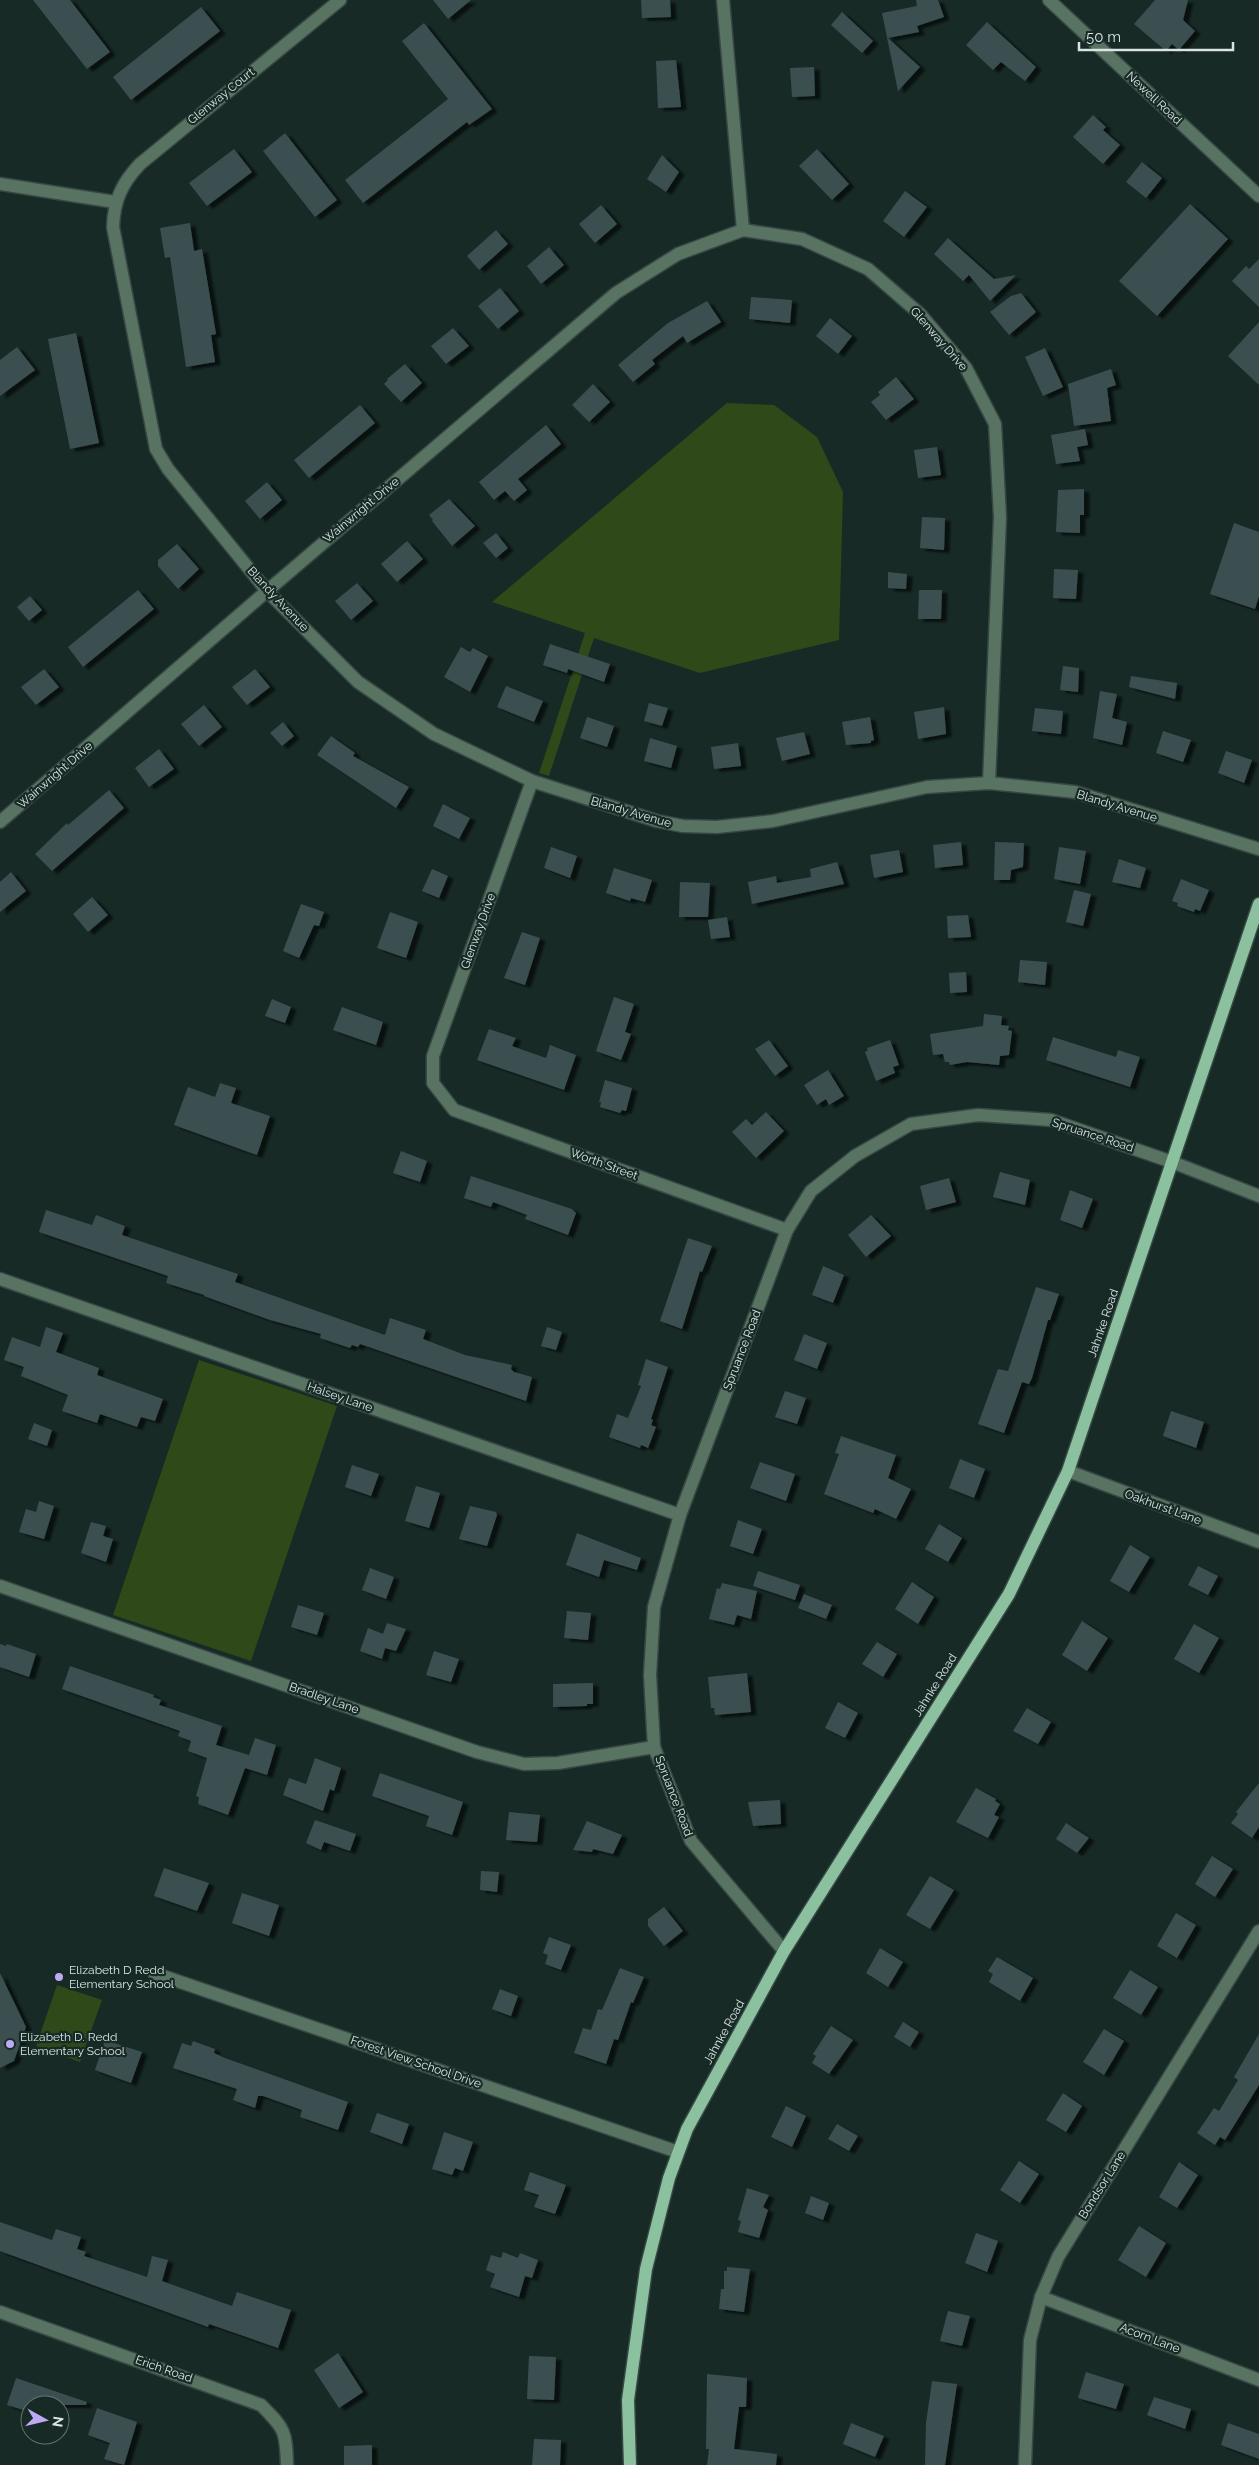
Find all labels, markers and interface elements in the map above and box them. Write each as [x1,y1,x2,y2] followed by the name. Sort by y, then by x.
[1079,20,1233,52] scale bar
[1086,28,1121,46] text: 50 m
[185,65,257,127] street label: Glenway Court
[1123,69,1185,127] street label: Newell Road
[908,304,970,374] street label: Glenway Drive
[320,474,402,546] street label: Wainwright Drive
[244,564,312,634] street label: Blandy Avenue
[15,739,95,811] street label: Wainwright Drive
[1075,787,1159,825] street label: Blandy Avenue
[589,794,673,830] street label: Blandy Avenue
[458,891,498,971] street label: Glenway Drive
[1050,1115,1136,1155] street label: Spruance Road
[569,1145,639,1183] street label: Worth Street
[1085,1287,1121,1359] street label: Jahnke Road
[720,1308,764,1392] street label: Spruance Road
[306,1379,374,1415] street label: Halsey Lane
[1123,1487,1203,1527] street label: Oakhurst Lane
[910,1651,960,1719] street label: Jahnke Road
[287,1679,361,1717] street label: Bradley Lane
[652,1754,696,1838] street label: Spruance Road
[69,1963,175,1991] place label: Elizabeth D Redd Elementary School
[53,1971,65,1983] marker: Elizabeth D Redd Elementary School
[701,1997,747,2067] street label: Jahnke Road
[20,2030,126,2058] place label: Elizabeth D. Redd Elementary School
[349,2033,483,2091] street label: Forest View School Drive
[4,2038,16,2050] marker: Elizabeth D. Redd Elementary School
[1076,2149,1128,2221] street label: Bondsor Lane
[1118,2320,1182,2356] street label: Acorn Lane
[134,2353,194,2385] street label: Erich Road
[20,2395,70,2445] north arrow
[49,2415,67,2428] text: N

